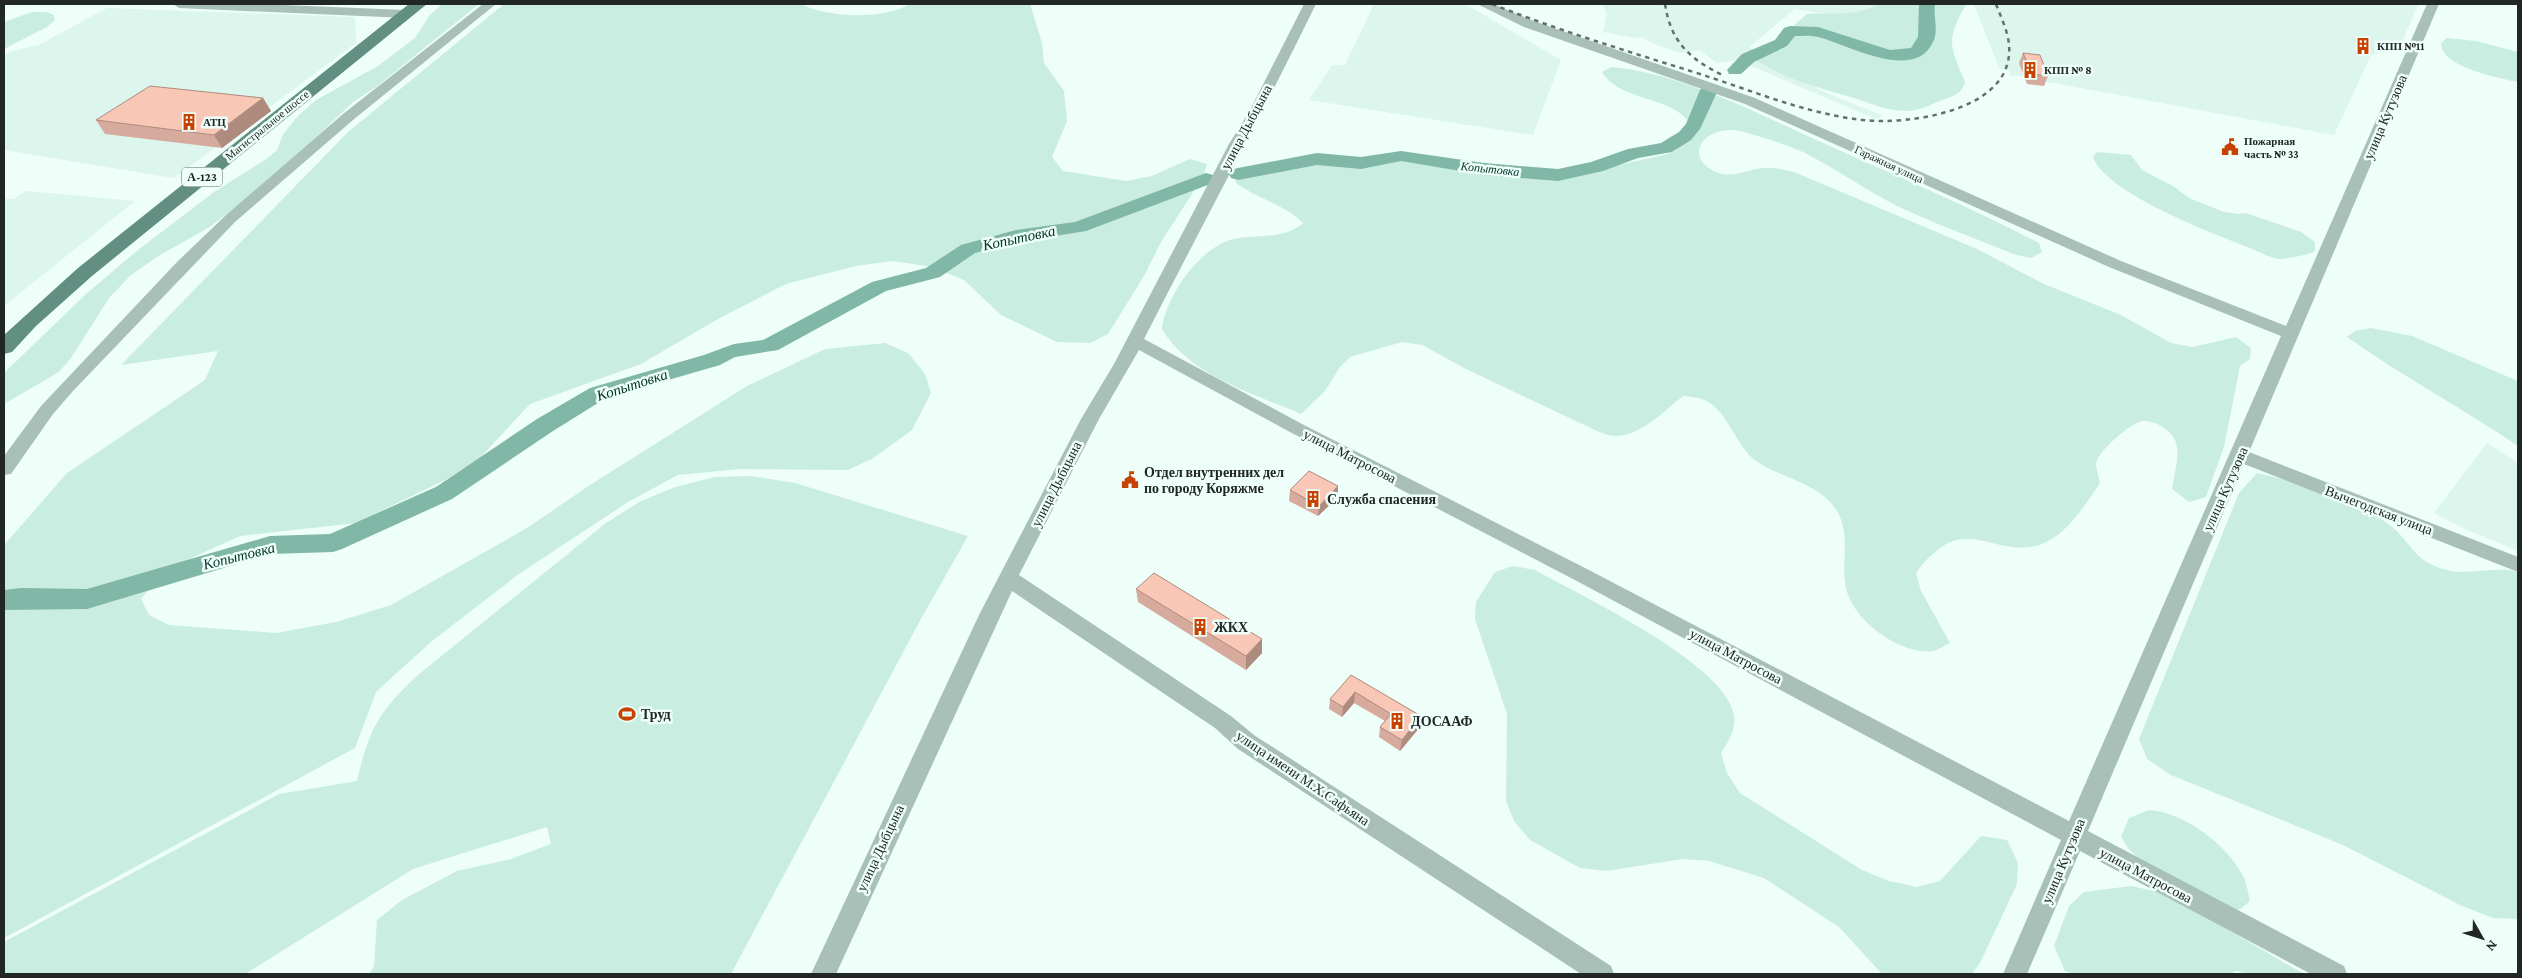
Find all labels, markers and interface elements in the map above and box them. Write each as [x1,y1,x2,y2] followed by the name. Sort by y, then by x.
[2353,36,2373,56] building icon: КПП №11
[2377,40,2424,52] place label: КПП №11
[2020,60,2040,80] building icon: КПП № 8
[2044,64,2092,76] place label: КПП № 8
[2360,72,2410,162] street label: улица Кутузова
[1217,81,1275,172] street label: улица Дыбцына
[223,88,311,162] street label: Магистральное шоссе
[179,112,199,132] building icon: АТЦ
[203,116,226,128] place label: АТЦ
[2244,135,2299,160] place label: Пожарная часть № 33
[2220,137,2240,157] public building icon: Пожарная часть № 33
[1853,143,1925,185] street label: Гаражная улица
[1459,159,1520,179] water label: Копытовка
[182,168,222,186] road number: А-123
[980,223,1057,254] water label: Копытовка
[594,366,669,404] water label: Копытовка
[1301,426,1400,487] street label: улица Матросова
[1028,438,1085,529] street label: улица Дыбцына
[2199,444,2251,534] street label: улица Кутузова
[1144,464,1284,496] place label: Отдел внутренних дел по городу Коряжме
[1120,470,1140,490] public building icon: Отдел внутренних дел по городу Коряжме
[2323,482,2436,538] street label: Вычегодская улица
[1303,489,1323,509] building icon: Служба спасения
[1327,491,1436,507] place label: Служба спасения
[200,539,277,573] water label: Копытовка
[1190,617,1210,637] building icon: ЖКХ
[1214,619,1248,635] place label: ЖКХ
[1687,625,1785,687] street label: улица Матросова
[617,704,637,724] sports icon: Труд
[641,706,671,722] place label: Труд
[1387,711,1407,731] building icon: ДОСААФ
[1411,713,1472,729] place label: ДОСААФ
[1233,727,1373,829] street label: улица имени М.Х.Сафьяна
[853,801,907,894] street label: улица Дыбцына
[2038,816,2088,906] street label: улица Кутузова
[2097,844,2195,906] street label: улица Матросова
[2457,913,2507,963] north arrow
[2483,937,2501,955] text: N

